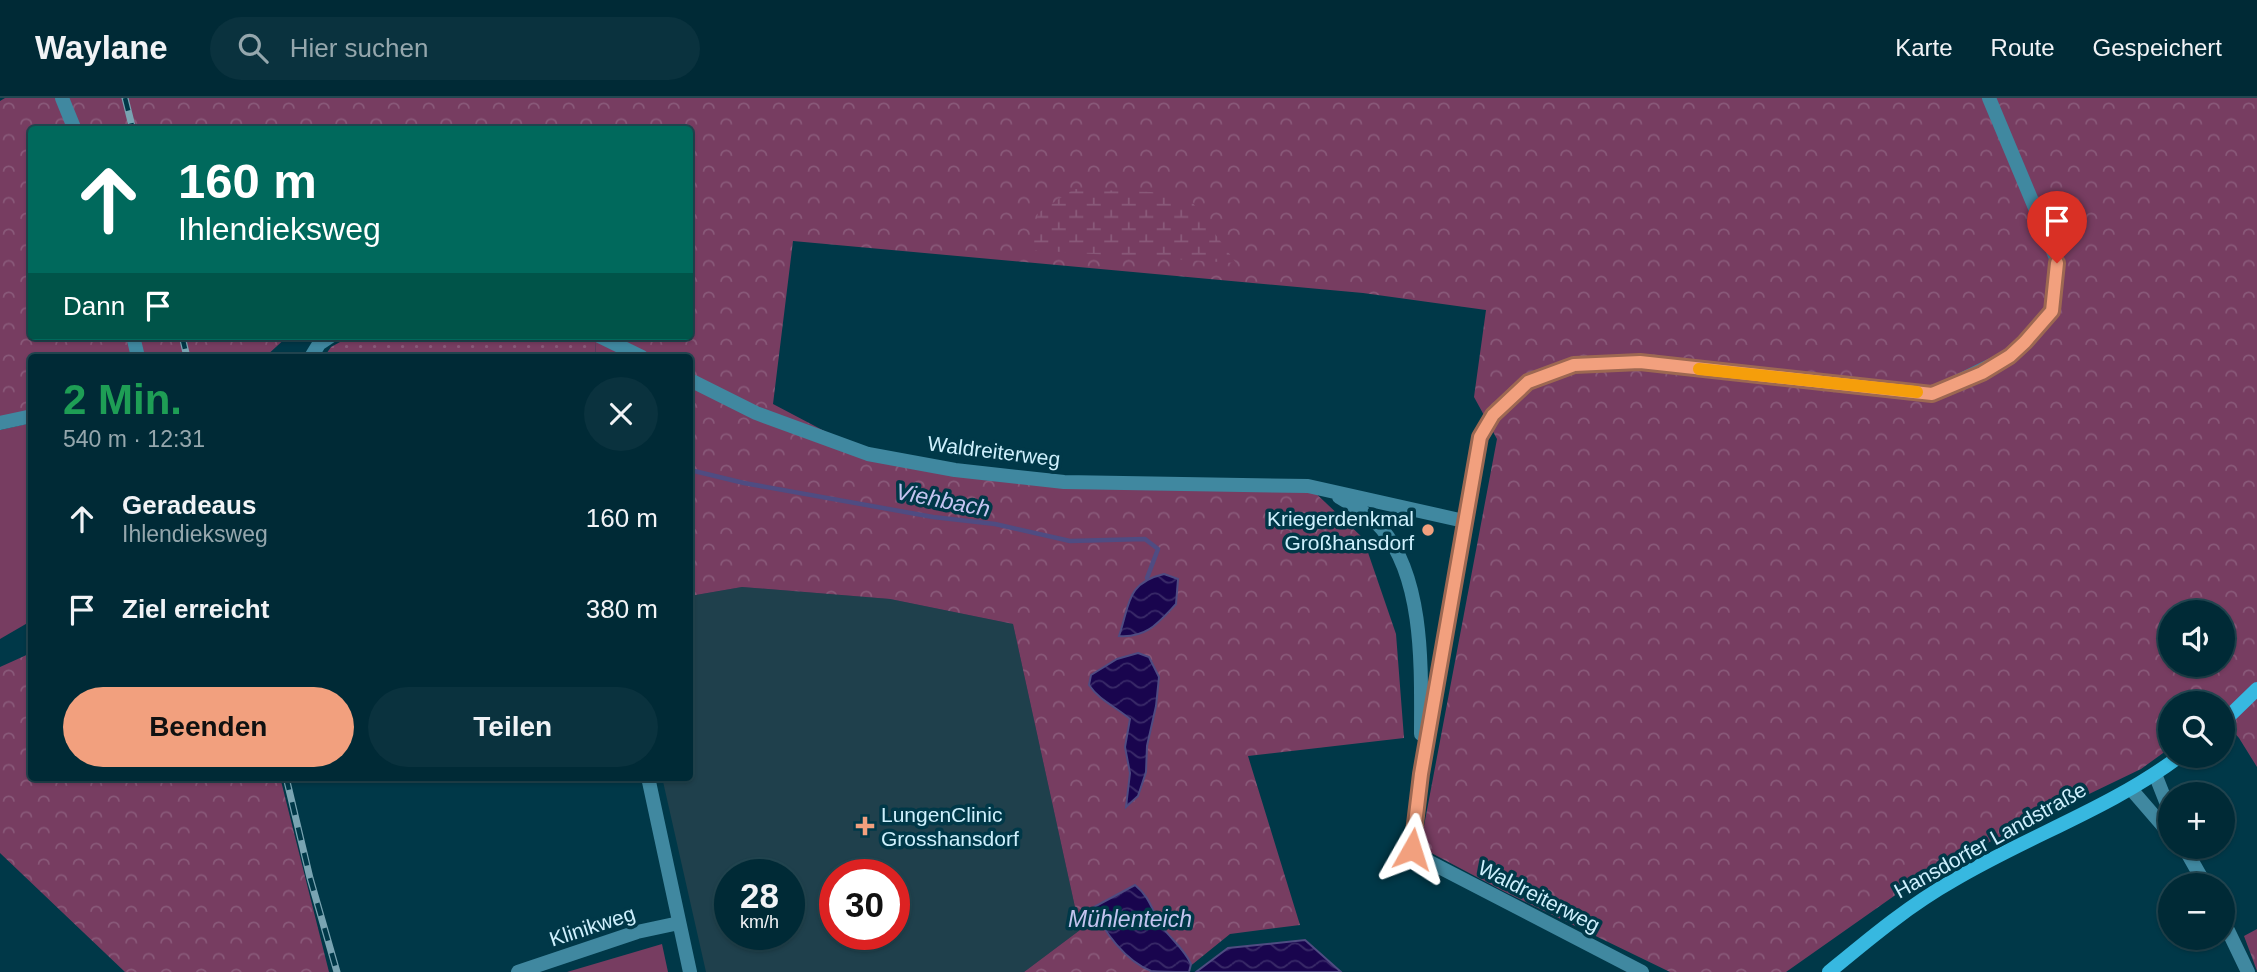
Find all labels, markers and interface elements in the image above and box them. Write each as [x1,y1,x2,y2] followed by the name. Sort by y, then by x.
[210,17,700,80] search box
[35,29,168,66] text: Waylane
[234,29,272,67] icon: search
[290,33,428,63] text: Hier suchen
[1895,34,1953,61] text: Karte
[1991,34,2055,61] text: Route
[2093,34,2222,61] text: Gespeichert
[63,154,154,245] icon: ahead
[178,154,317,208] text: 160 m
[2027,191,2087,263] pin
[2038,202,2076,240] icon: arrive
[178,211,381,247] text: Ihlendieksweg
[139,287,177,325] icon: arrive
[63,291,125,321] text: Dann
[63,376,182,423] text: 2 Min.
[584,377,658,451] button: close
[63,426,205,452] text: 540 m · 12:31
[926,431,1062,471] street label: Waldreiterweg
[894,478,992,522] water label: Viehbach
[122,490,256,520] text: Geradeaus
[63,500,101,538] icon: ahead
[586,503,658,533] text: 160 m
[1267,507,1414,554] place label: Kriegerdenkmal Großhansdorf
[122,521,268,547] text: Ihlendieksweg
[1420,522,1436,538] marker: Kriegerdenkmal Großhansdorf
[63,591,101,629] icon: arrive
[122,594,269,624] text: Ziel erreicht
[586,594,658,624] text: 380 m
[2158,600,2235,950] map controls
[2158,600,2235,677] button: sound
[63,687,354,767] button: Beenden
[368,687,658,767] button: Teilen
[2158,691,2235,768] button: search
[1890,778,2090,902] street label: Hansdorfer Landstraße
[2158,782,2235,859] button: +
[881,803,1019,850] place label: LungenClinic Grosshansdorf
[1375,812,1449,886] position arrow
[855,816,875,836] marker: LungenClinic Grosshansdorf
[1474,855,1604,937] street label: Waldreiterweg
[819,859,910,950] speed limit sign: 30
[2158,873,2235,950] button: −
[740,876,779,915] text: 28
[546,901,638,951] street label: Klinikweg
[1068,906,1192,932] water label: Mühlenteich
[740,912,779,932] text: km/h

